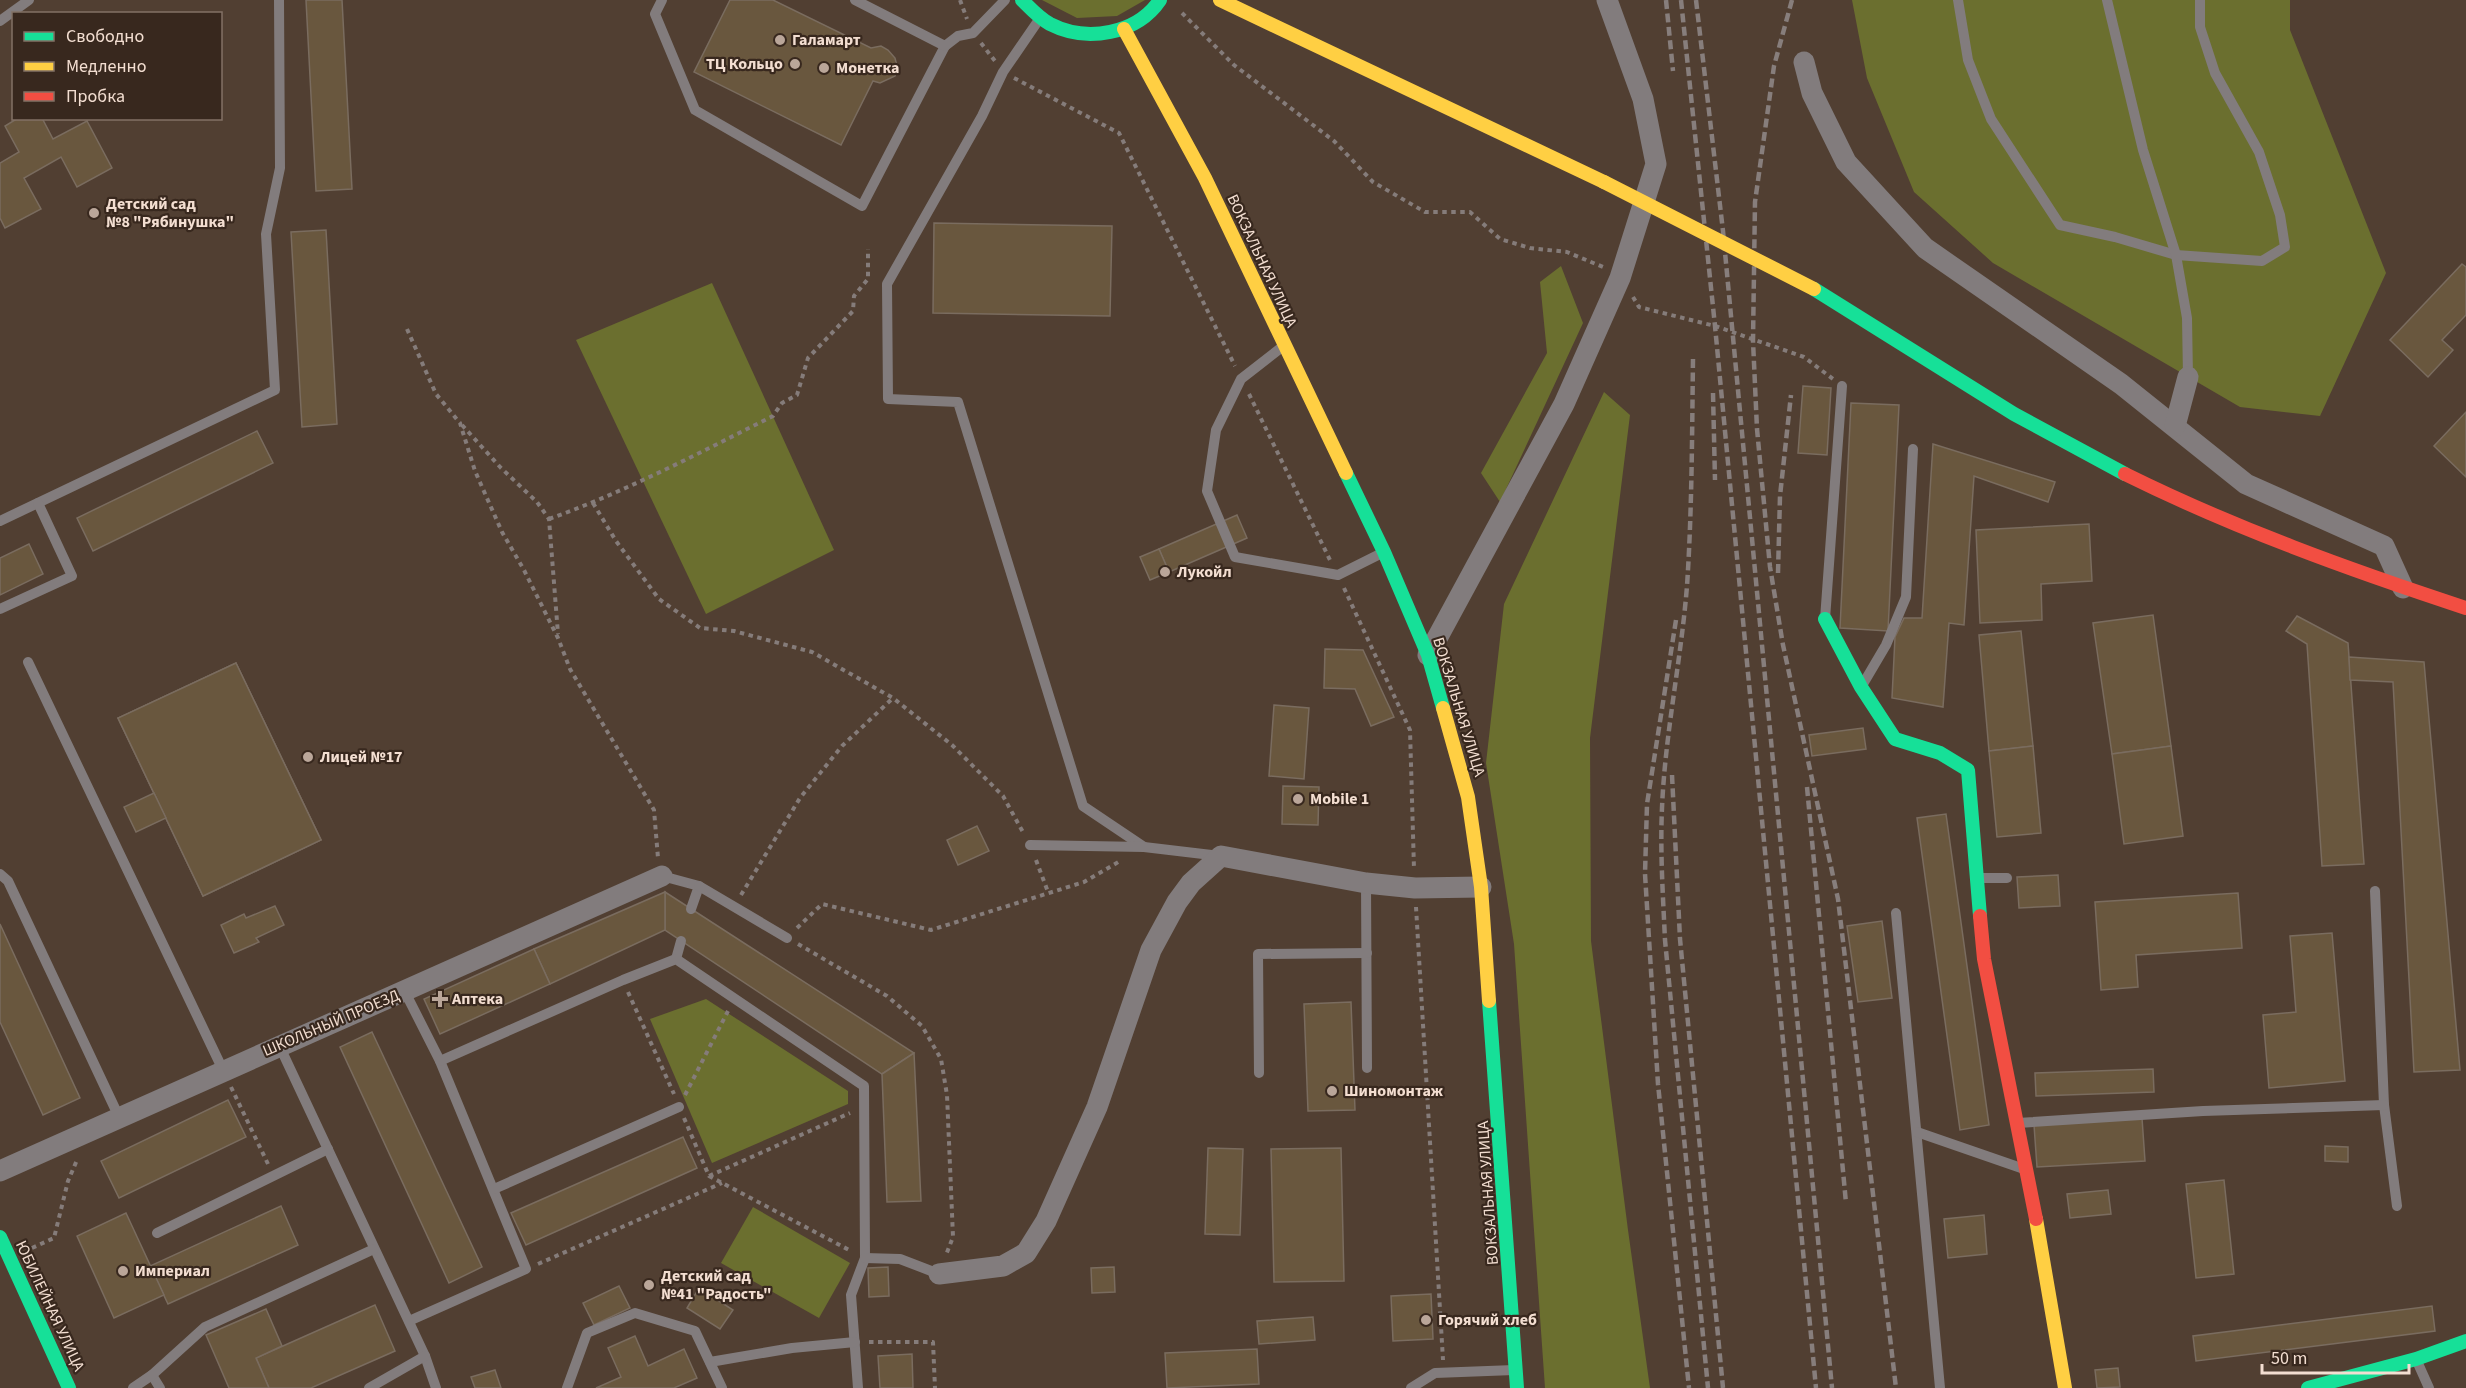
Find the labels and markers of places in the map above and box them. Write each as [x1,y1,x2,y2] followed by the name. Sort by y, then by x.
[792,29,861,51] place label: Галамарт
[773,33,787,47] marker: Галамарт
[706,53,783,75] place label: ТЦ Кольцо
[788,57,802,71] marker: ТЦ Кольцо
[836,57,899,79] place label: Монетка
[817,61,831,75] marker: Монетка
[106,193,234,233] place label: Детский сад №8 "Рябинушка"
[87,206,101,220] marker: Детский сад №8 "Рябинушка"
[1176,561,1232,583] place label: Лукойл
[1158,565,1172,579] marker: Лукойл
[319,746,403,768] place label: Лицей №17
[301,750,315,764] marker: Лицей №17
[1310,788,1369,810] place label: Mobile 1
[1291,792,1305,806] marker: Mobile 1
[451,988,503,1010] place label: Аптека
[433,992,447,1006] marker: Аптека
[1344,1080,1444,1102] place label: Шиномонтаж
[1325,1084,1339,1098] marker: Шиномонтаж
[135,1260,210,1282] place label: Империал
[116,1264,130,1278] marker: Империал
[661,1265,772,1305] place label: Детский сад №41 "Радость"
[642,1278,656,1292] marker: Детский сад №41 "Радость"
[1438,1309,1537,1331] place label: Горячий хлеб
[1419,1313,1433,1327] marker: Горячий хлеб

